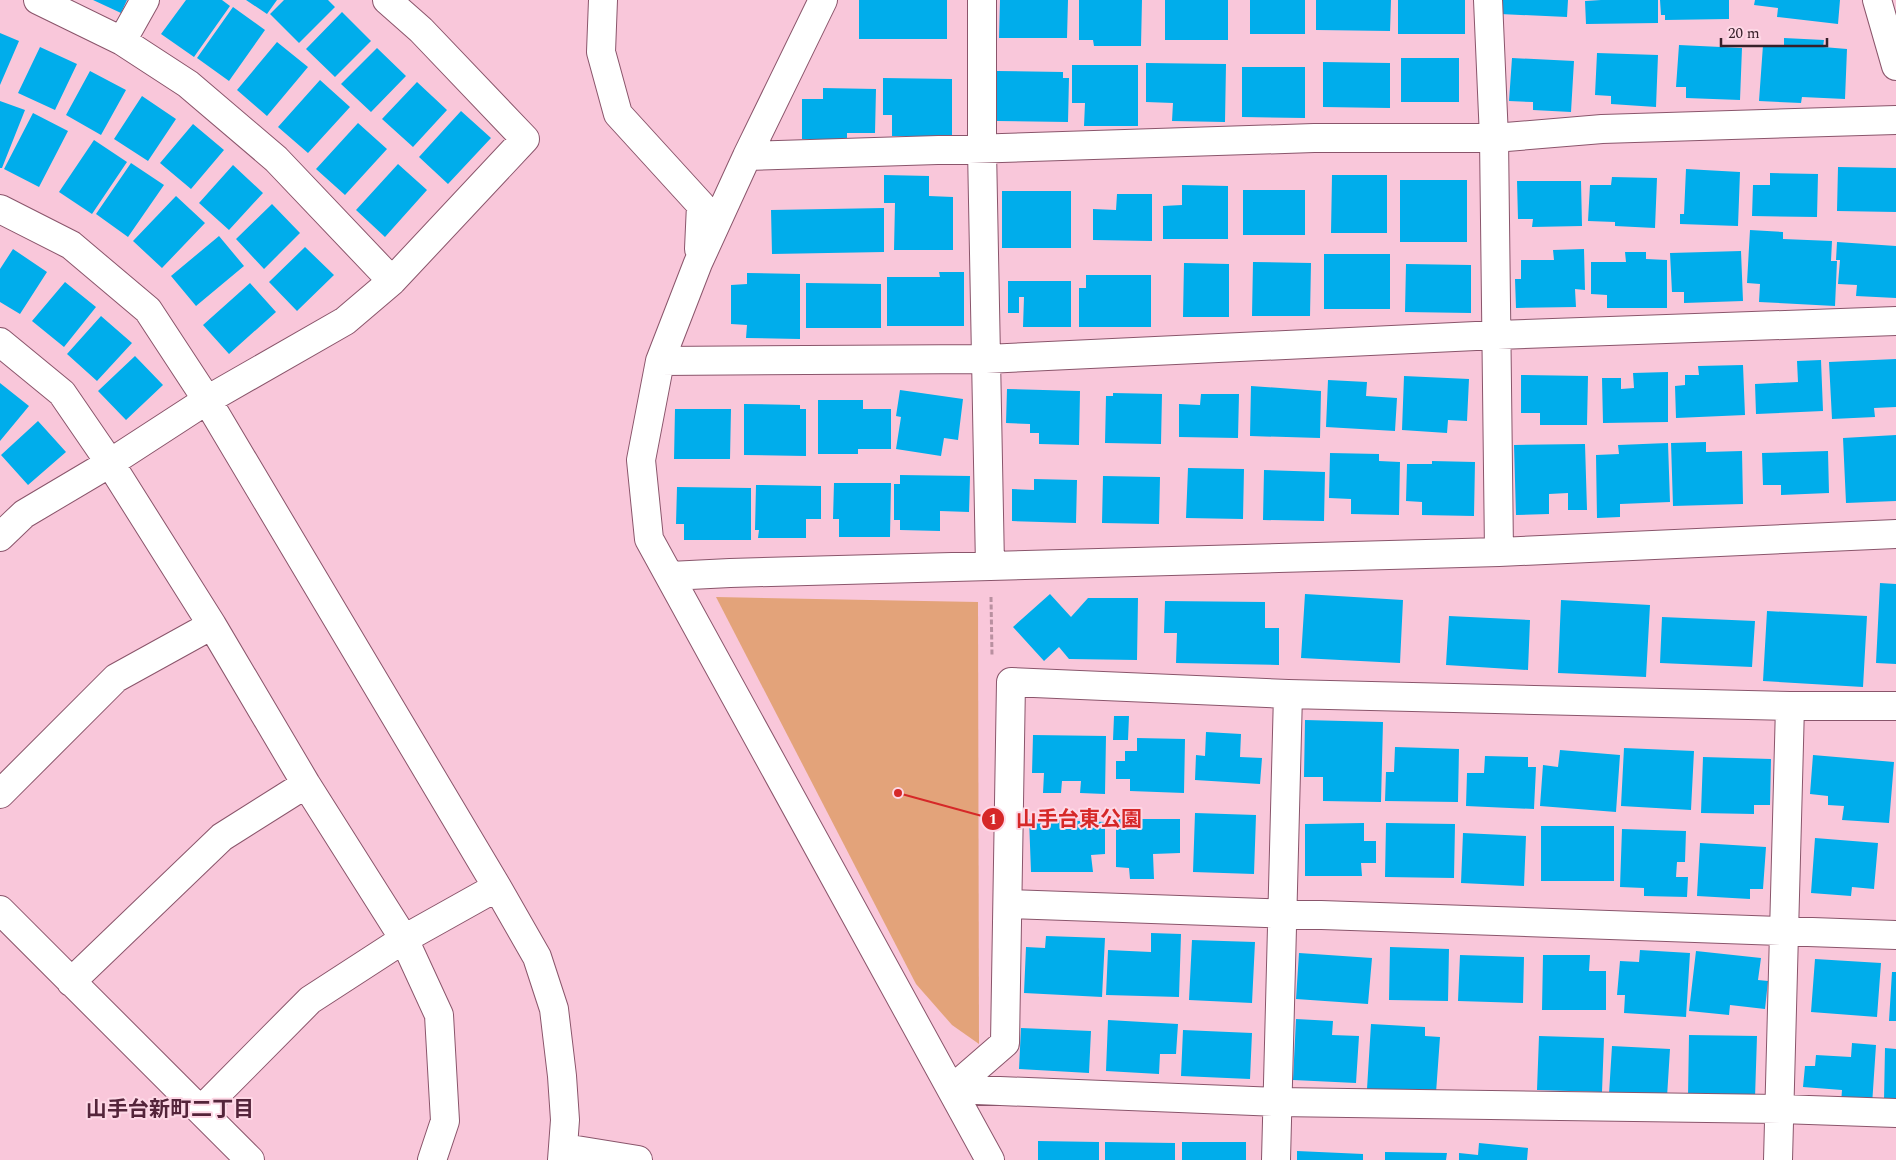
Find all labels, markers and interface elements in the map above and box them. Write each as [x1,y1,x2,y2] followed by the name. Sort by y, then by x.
[1721,15,1827,47] scale bar
[1728,22,1760,45] text: 20 m
[981,801,1152,837] callout: 山手台東公園
[1016,804,1142,836] text: 山手台東公園
[989,808,997,831] text: 1
[86,1094,254,1126] district label: 山手台新町二丁目

